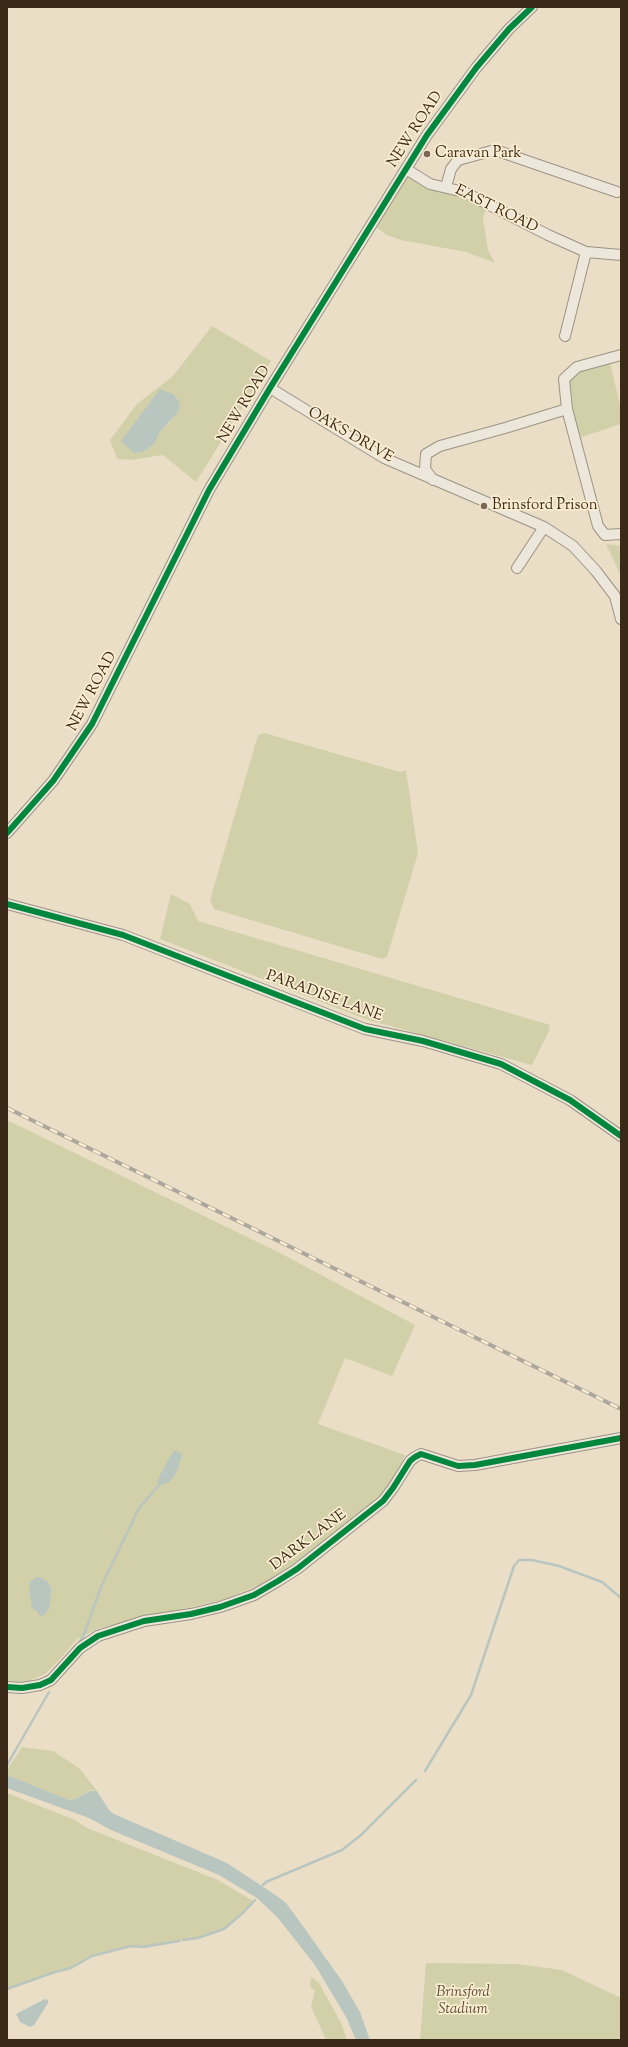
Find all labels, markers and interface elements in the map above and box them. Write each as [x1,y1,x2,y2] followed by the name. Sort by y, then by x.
[385,88,447,172] street label: NEW ROAD
[435,145,521,163] place label: Caravan Park
[422,149,432,159] marker: Caravan Park
[452,182,540,238] street label: EAST ROAD
[215,363,275,447] street label: NEW ROAD
[304,404,396,468] street label: OAKS DRIVE
[492,497,598,515] place label: Brinsford Prison
[479,501,489,511] marker: Brinsford Prison
[65,649,121,735] street label: NEW ROAD
[263,968,385,1026] street label: PARADISE LANE
[267,1507,351,1575] street label: DARK LANE
[436,1984,490,2019] park label: Brinsford Stadium

